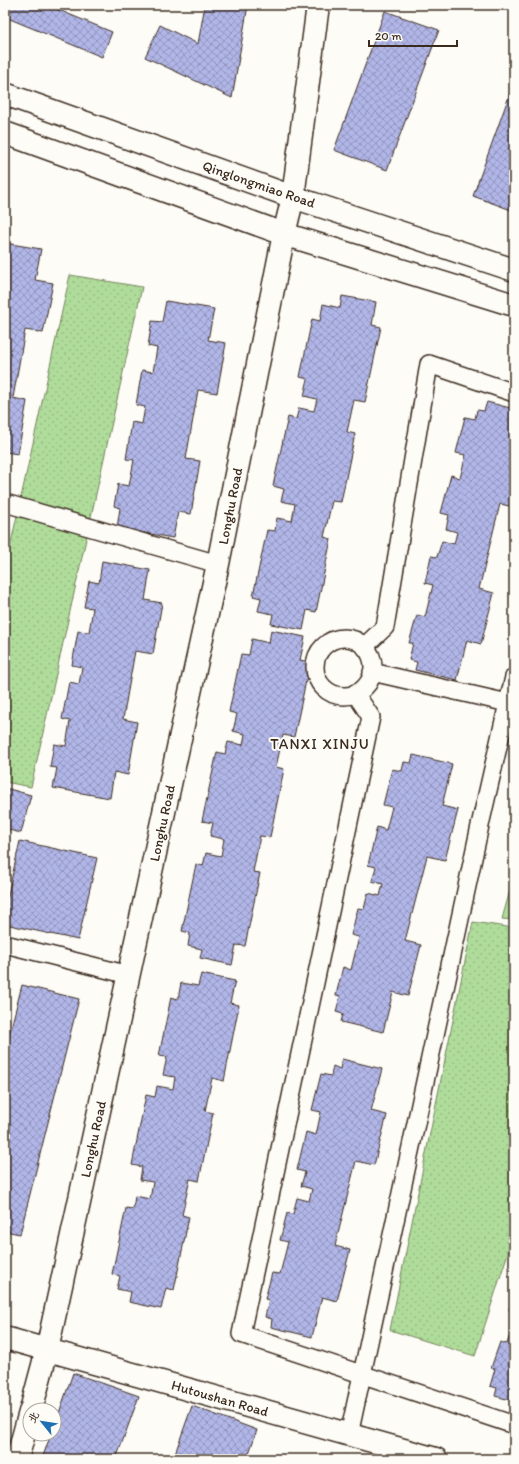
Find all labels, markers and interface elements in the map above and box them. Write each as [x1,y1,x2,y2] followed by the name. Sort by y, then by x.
[369,22,457,48] scale bar
[375,29,402,43] text: 20 m
[200,157,318,212] street label: Qinglongmiao Road
[215,466,246,546] street label: Longhu Road
[270,735,370,753] district label: TANXI XINJU
[146,783,179,863] street label: Longhu Road
[77,1099,110,1179] street label: Longhu Road
[169,1377,271,1421] street label: Hutoushan Road
[22,1402,62,1442] north arrow
[25,1409,42,1425] text: 北

